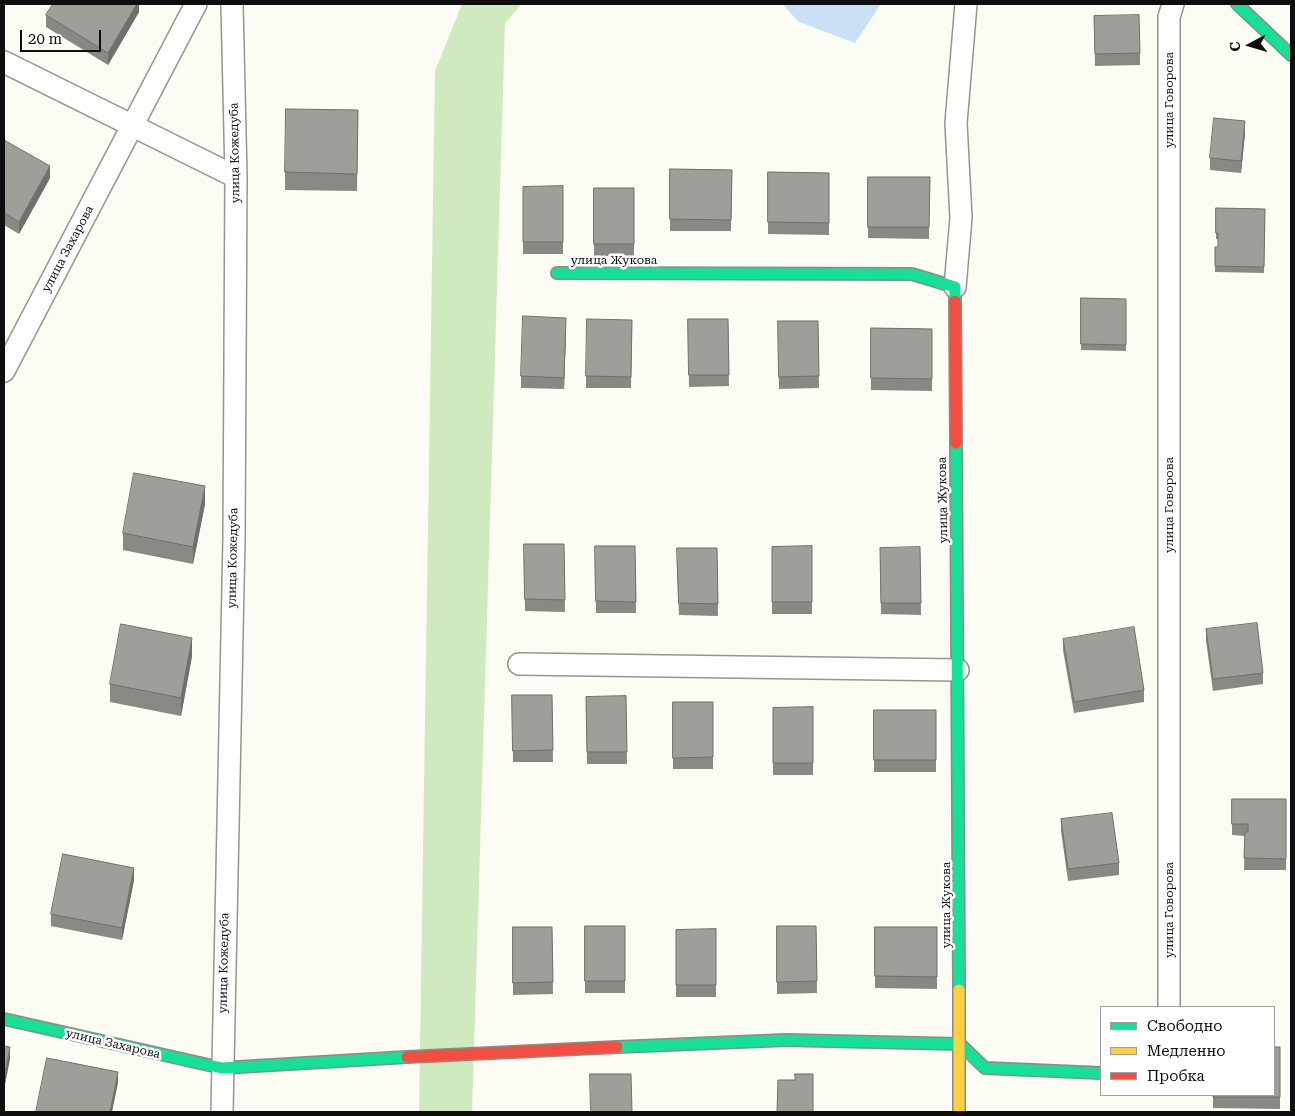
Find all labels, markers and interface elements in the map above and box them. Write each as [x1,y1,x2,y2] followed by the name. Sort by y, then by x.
[22,20,104,52] scale bar
[1225,20,1275,70] north arrow
[28,30,62,48] text: 20 m
[1227,41,1244,52] text: С
[1162,52,1176,148] street label: улица Говорова
[227,103,243,203] street label: улица Кожедуба
[39,203,97,295] street label: улица Захарова
[571,253,657,267] street label: улица Жукова
[935,457,951,543] street label: улица Жукова
[1162,457,1176,553] street label: улица Говорова
[225,508,241,608] street label: улица Кожедуба
[939,862,953,948] street label: улица Жукова
[1162,862,1176,958] street label: улица Говорова
[216,913,232,1013] street label: улица Кожедуба
[1100,1006,1275,1096] legend
[1147,1017,1222,1035] text: Свободно
[65,1026,161,1062] street label: улица Захарова
[1147,1042,1226,1060] text: Медленно
[1147,1067,1205,1085] text: Пробка

